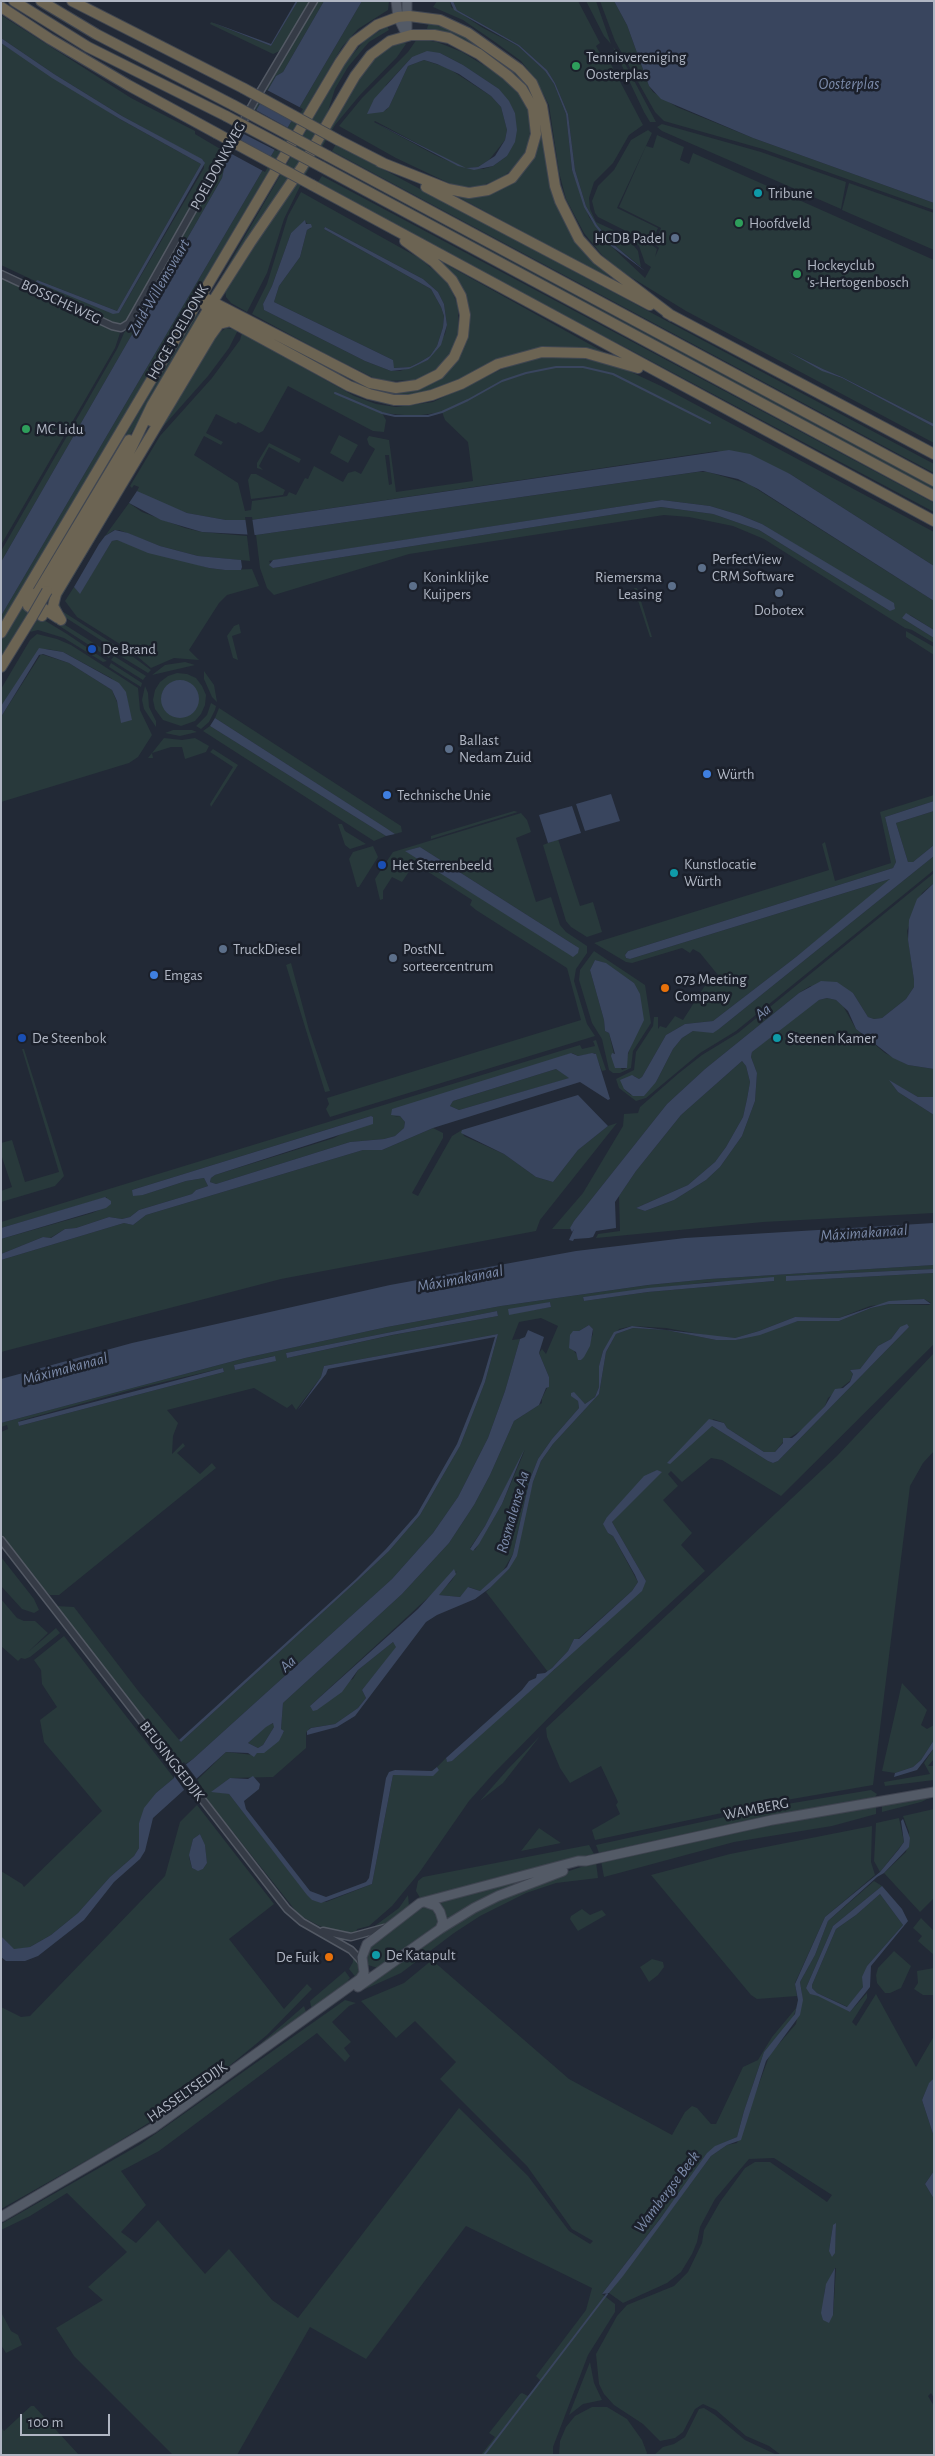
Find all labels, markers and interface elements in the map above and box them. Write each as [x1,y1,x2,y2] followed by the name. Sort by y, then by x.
[586,48,686,83] place label: Tennisvereniging Oosterplas
[570,60,582,72] marker: Tennisvereniging Oosterplas
[819,74,879,94] water label: Oosterplas
[186,119,250,213] street label: POELDONKWEG
[768,184,813,202] place label: Tribune
[752,187,764,199] marker: Tribune
[749,214,810,232] place label: Hoofdveld
[733,217,745,229] marker: Hoofdveld
[594,229,665,247] place label: HCDB Padel
[669,232,681,244] marker: HCDB Padel
[124,235,194,339] water label: Zuid-Willemsvaart
[807,256,909,291] place label: Hockeyclub 's-Hertogenbosch
[791,268,803,280] marker: Hockeyclub 's-Hertogenbosch
[18,276,104,328] street label: BOSSCHEWEG
[144,281,212,383] street label: HOGE POELDONK
[36,420,83,438] place label: MC Lidu
[20,423,32,435] marker: MC Lidu
[712,550,794,585] place label: PerfectView CRM Software
[696,562,708,574] marker: PerfectView CRM Software
[423,568,489,603] place label: Koninklijke Kuijpers
[595,568,662,603] place label: Riemersma Leasing
[407,580,419,592] marker: Koninklijke Kuijpers
[666,580,678,592] marker: Riemersma Leasing
[773,587,785,599] marker: Dobotex
[754,601,804,619] place label: Dobotex
[102,640,156,658] place label: De Brand
[86,643,98,655] marker: De Brand
[459,731,532,766] place label: Ballast Nedam Zuid
[443,743,455,755] marker: Ballast Nedam Zuid
[717,765,755,783] place label: Würth
[701,768,713,780] marker: Würth
[397,786,491,804] place label: Technische Unie
[381,789,393,801] marker: Technische Unie
[684,855,756,890] place label: Kunstlocatie Würth
[392,856,492,874] place label: Het Sterrenbeeld
[376,859,388,871] marker: Het Sterrenbeeld
[668,867,680,879] marker: Kunstlocatie Würth
[233,940,301,958] place label: TruckDiesel
[403,940,493,975] place label: PostNL sorteercentrum
[217,943,229,955] marker: TruckDiesel
[387,952,399,964] marker: PostNL sorteercentrum
[164,966,203,984] place label: Emgas
[148,969,160,981] marker: Emgas
[675,970,747,1005] place label: 073 Meeting Company
[659,982,671,994] marker: 073 Meeting Company
[751,1000,775,1024] water label: Aa
[32,1029,106,1047] place label: De Steenbok
[787,1029,876,1047] place label: Steenen Kamer
[16,1032,28,1044] marker: De Steenbok
[771,1032,783,1044] marker: Steenen Kamer
[820,1220,908,1246] water label: Máximakanaal
[415,1261,505,1297] water label: Máximakanaal
[20,1348,110,1390] water label: Máximakanaal
[492,1469,534,1555] water label: Rosmalense Aa
[276,1652,300,1676] water label: Aa
[135,1718,209,1804] street label: BEUSINGSEDIJK
[722,1794,790,1824] street label: WAMBERG
[386,1946,456,1964] place label: De Katapult
[276,1948,319,1966] place label: De Fuik
[370,1949,382,1961] marker: De Katapult
[323,1951,335,1963] marker: De Fuik
[143,2058,231,2126] street label: HASSELTSEDIJK
[630,2147,704,2237] water label: Wambergse Beek
[22,2404,112,2436] scale bar
[28,2415,63,2430] text: 100 m

